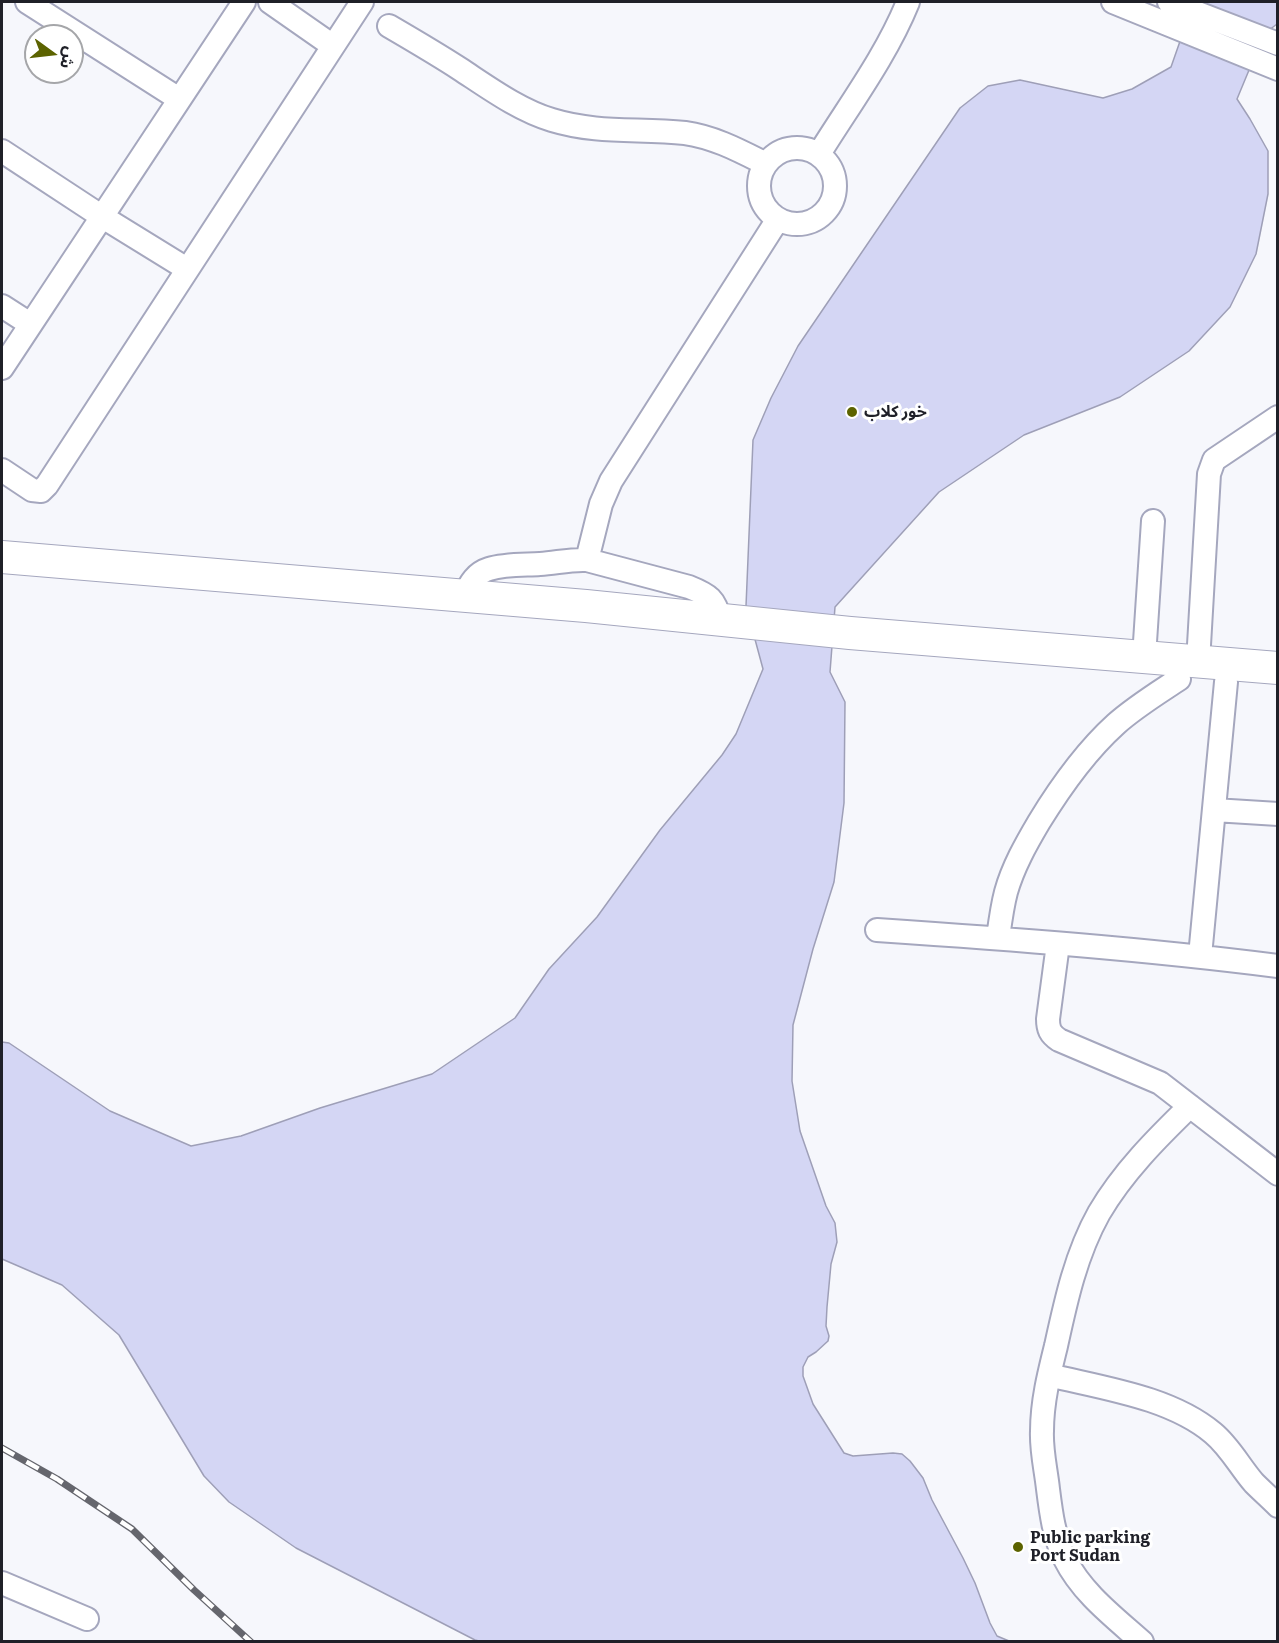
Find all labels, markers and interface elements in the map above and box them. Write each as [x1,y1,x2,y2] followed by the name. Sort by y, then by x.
[24,24,84,84] north arrow
[55,44,84,72] text: ش
[864,402,927,422] place label: خور كلاب
[845,405,859,419] marker: خور كلاب
[1030,1528,1150,1566] place label: Public parking Port Sudan
[1011,1540,1025,1554] marker: Public parking Port Sudan

